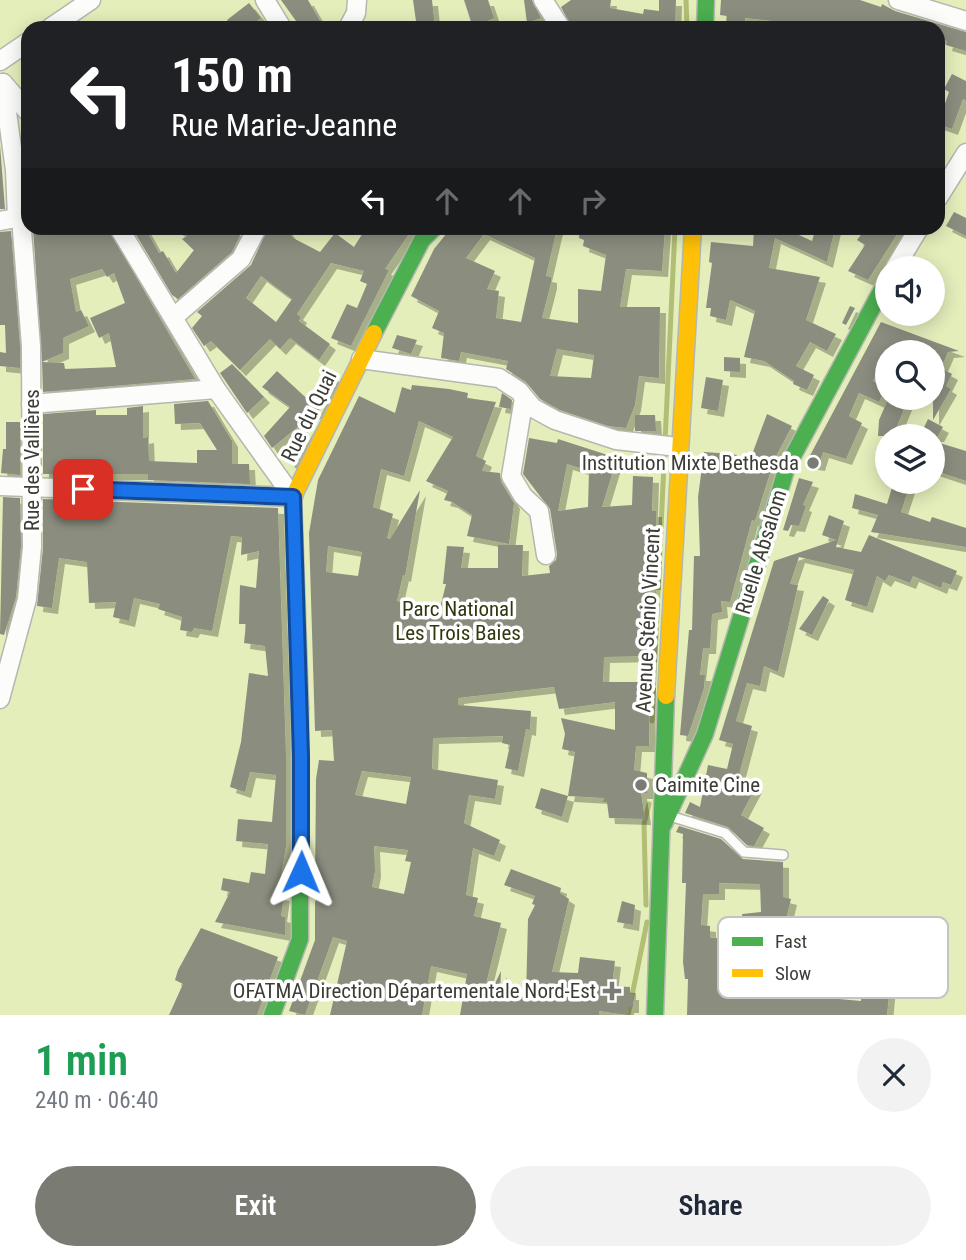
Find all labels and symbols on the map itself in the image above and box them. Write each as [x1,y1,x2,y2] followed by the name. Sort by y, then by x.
[277,366,341,466] street label: Rue du Quai
[20,389,44,531] street label: Rue des Vallières
[582,451,799,475] place label: Institution Mixte Bethesda
[805,455,821,471] marker: Institution Mixte Bethesda
[53,459,113,519] pin
[731,487,791,617] street label: Ruelle Absalom
[631,527,665,713] street label: Avenue Sténio Vincent
[395,597,521,645] park label: Parc National Les Trois Baies
[655,773,760,797] place label: Caimite Cine
[633,777,649,793] marker: Caimite Cine
[264,835,338,909] position arrow
[718,917,948,998] legend
[775,930,807,953] text: Fast
[775,962,811,985] text: Slow
[233,979,596,1003] place label: OFATMA Direction Départementale Nord-Est
[602,981,622,1001] marker: OFATMA Direction Départementale Nord-Est

